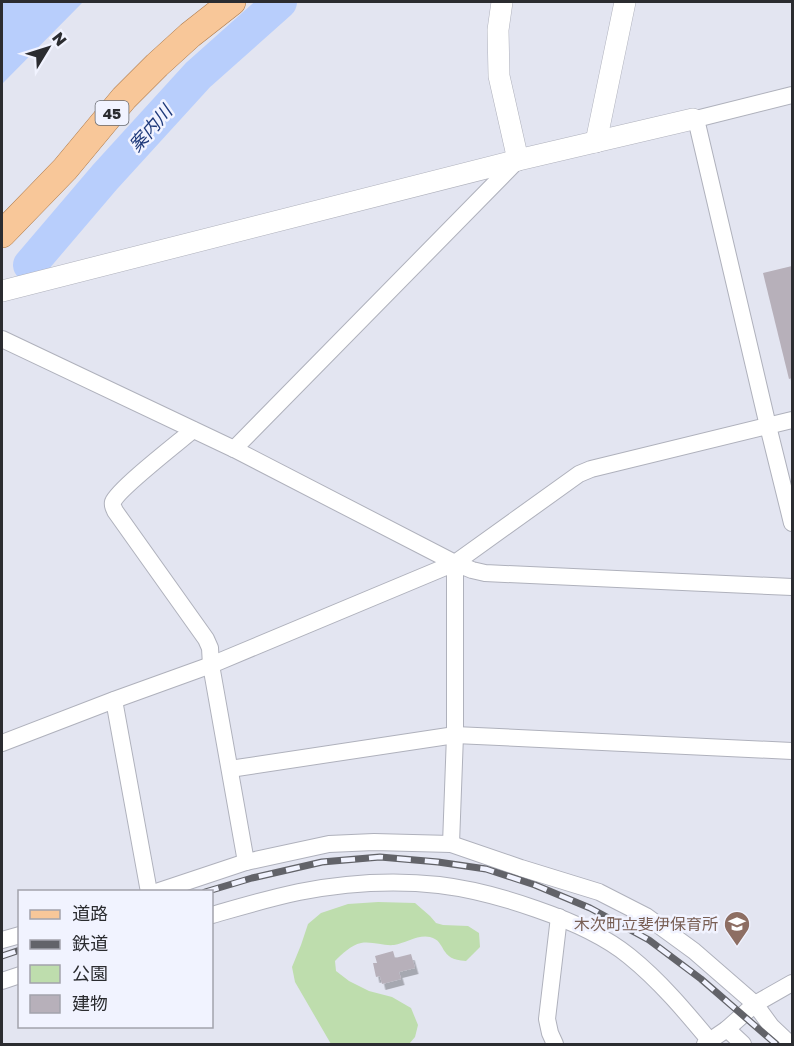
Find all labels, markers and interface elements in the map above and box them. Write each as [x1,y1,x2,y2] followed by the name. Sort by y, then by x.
[18,18,78,78] north arrow
[48,28,71,50] text: N
[124,99,177,156] water label: 案内川
[96,101,128,125] road number: 45
[18,890,213,1028] legend
[72,902,108,924] text: 道路
[722,909,752,947] school or university icon: 木次町立斐伊保育所
[574,914,718,934] place label: 木次町立斐伊保育所
[72,932,108,954] text: 鉄道
[72,962,108,984] text: 公園
[72,992,108,1014] text: 建物

